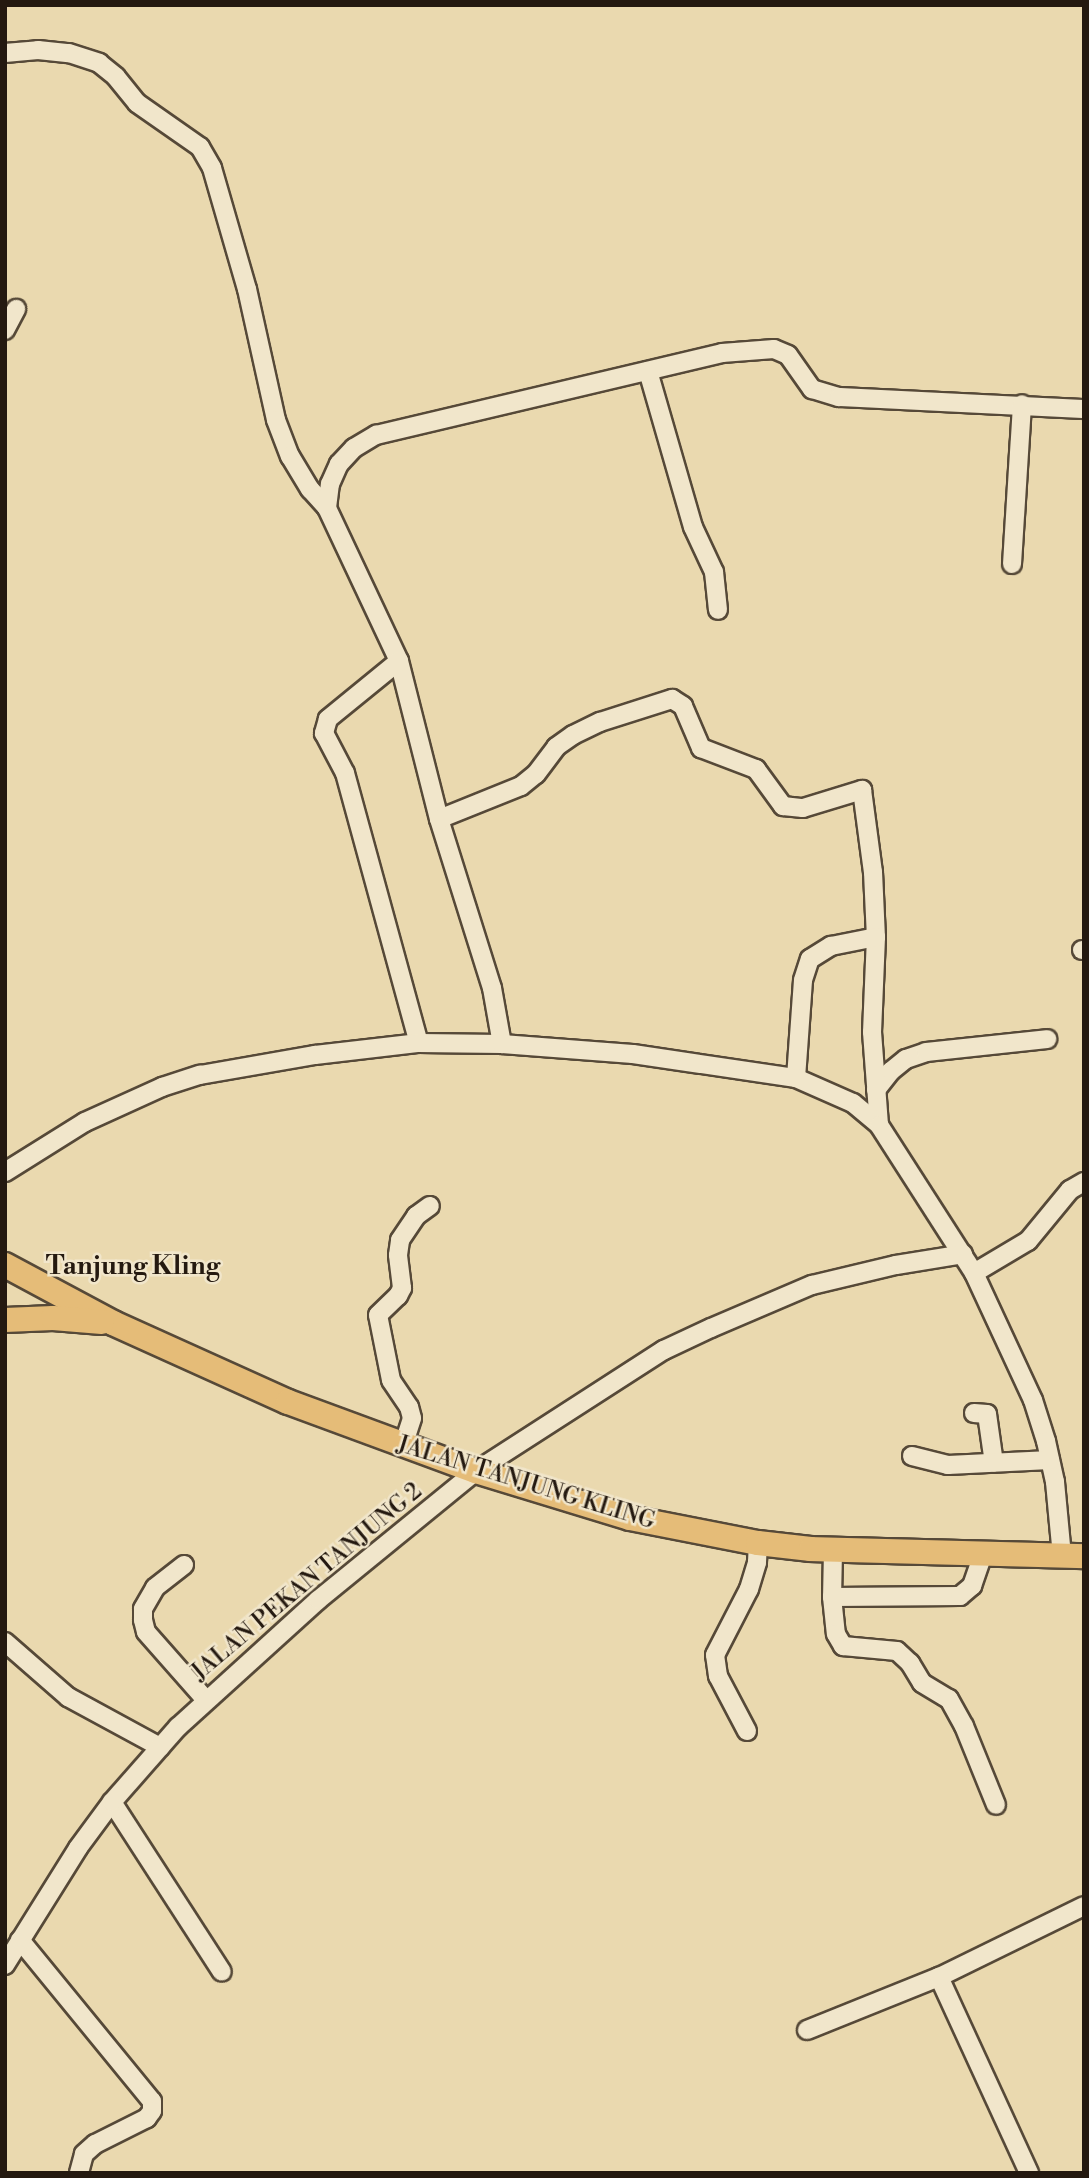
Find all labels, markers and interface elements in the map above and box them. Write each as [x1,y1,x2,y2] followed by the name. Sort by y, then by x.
[46,1251,220,1283] district label: Tanjung Kling
[394,1431,658,1535] street label: JALAN TANJUNG KLING
[186,1478,428,1686] street label: JALAN PEKAN TANJUNG 2

